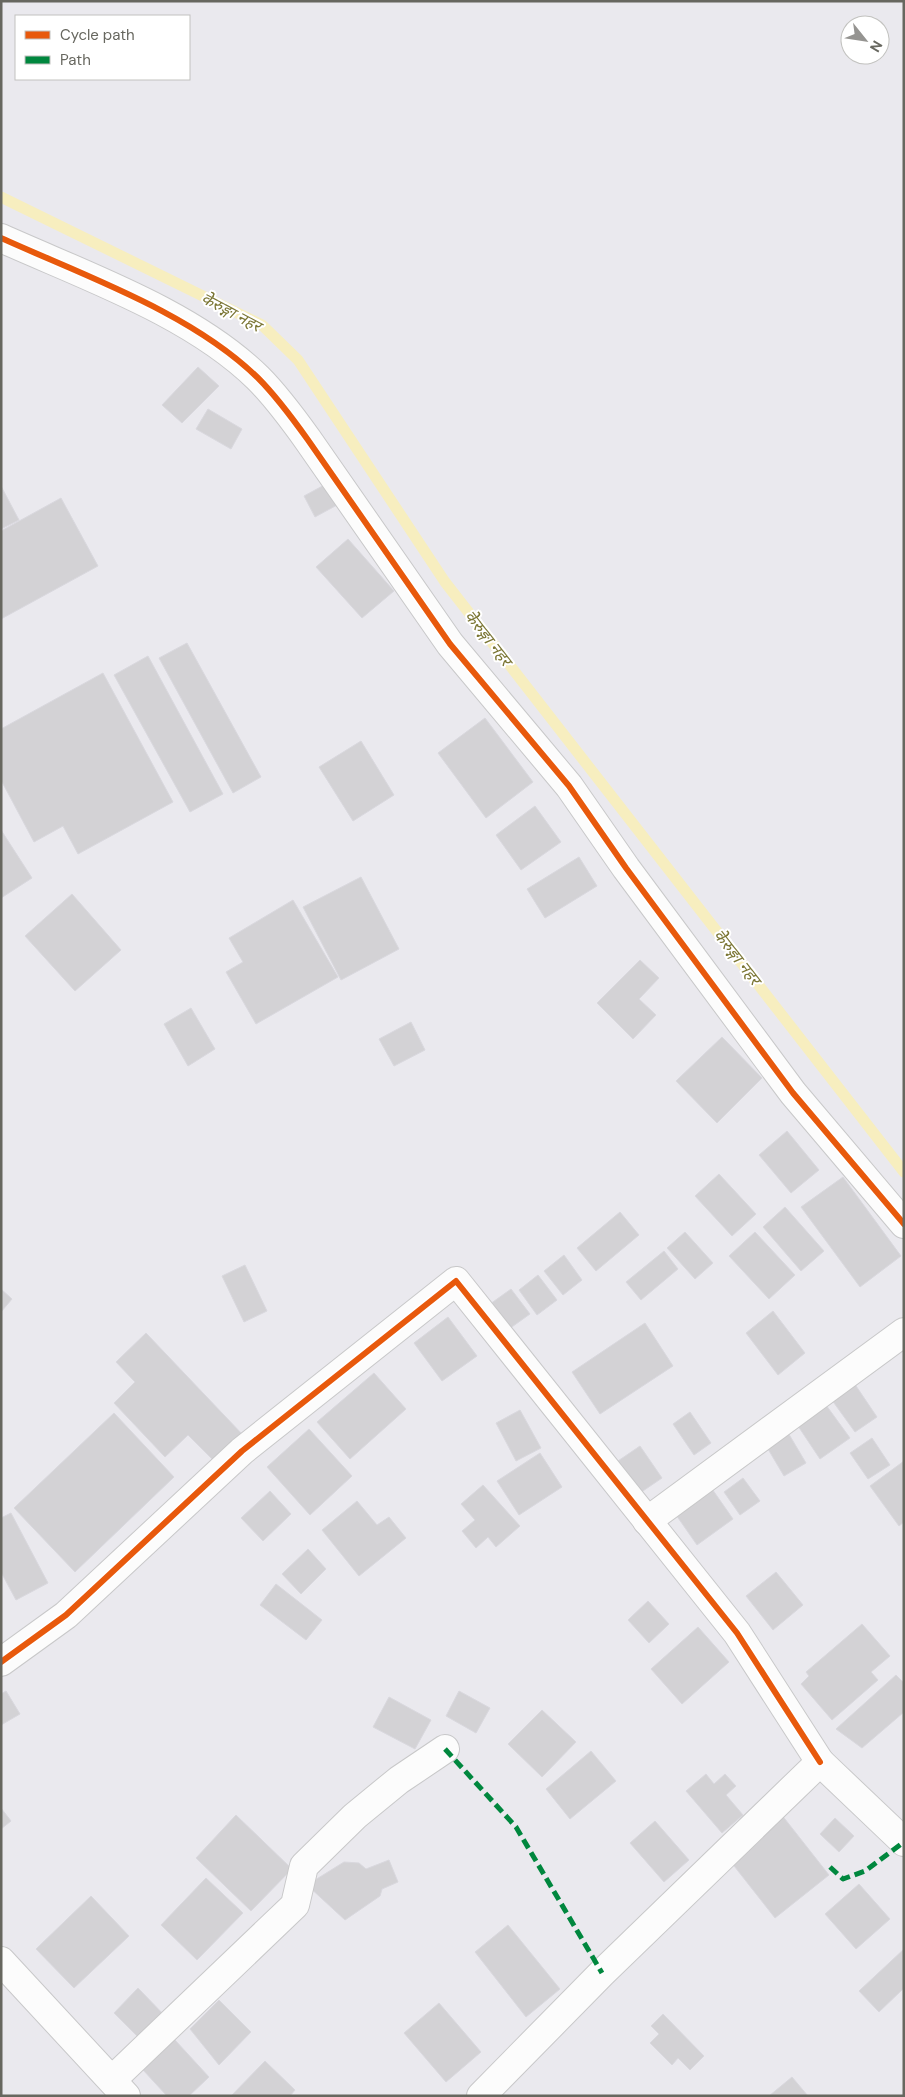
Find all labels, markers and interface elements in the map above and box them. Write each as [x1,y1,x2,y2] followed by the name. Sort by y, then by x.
[15,15,190,80] legend
[840,15,890,65] north arrow
[60,25,135,45] text: Cycle path
[866,38,887,55] text: N
[60,50,91,70] text: Path
[198,288,267,338] water label: केेरुङ्गा नहर
[460,606,518,673] water label: केेरुङ्गा नहर
[709,925,767,992] water label: केेरुङ्गा नहर

